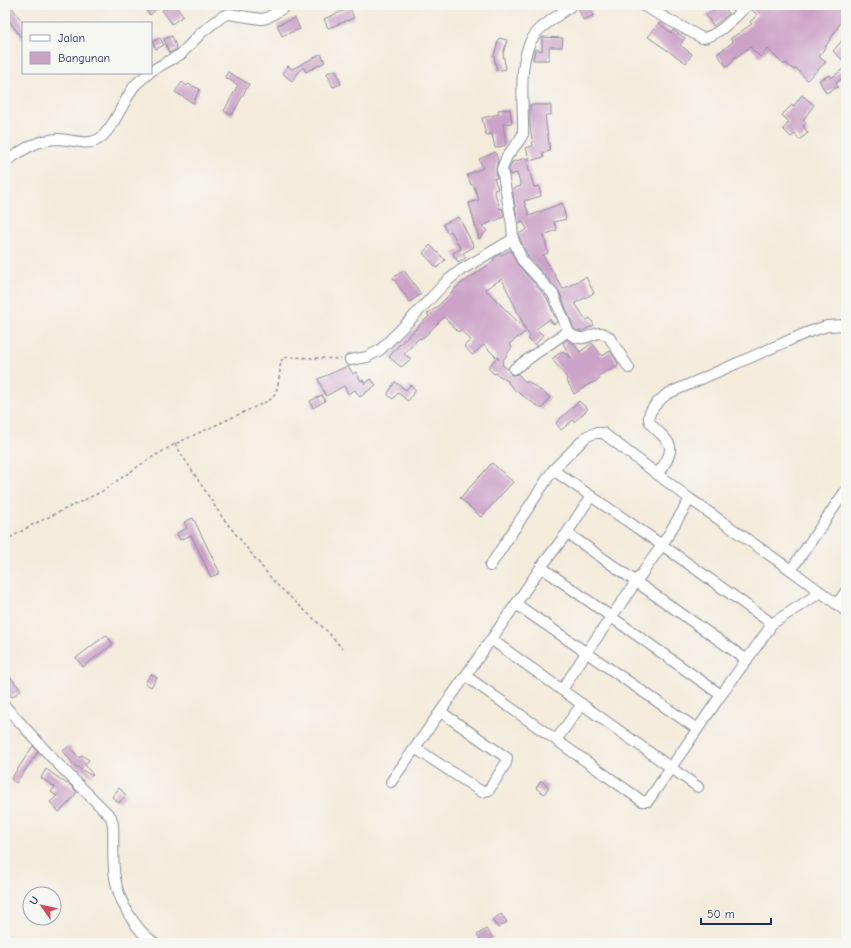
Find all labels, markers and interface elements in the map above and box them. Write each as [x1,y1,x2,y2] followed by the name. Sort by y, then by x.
[22,22,152,74] legend
[58,31,85,45] text: Jalan
[58,51,110,65] text: Bangunan
[22,886,62,926] north arrow
[27,894,42,907] text: U
[701,900,771,926] scale bar
[707,907,735,921] text: 50 m

